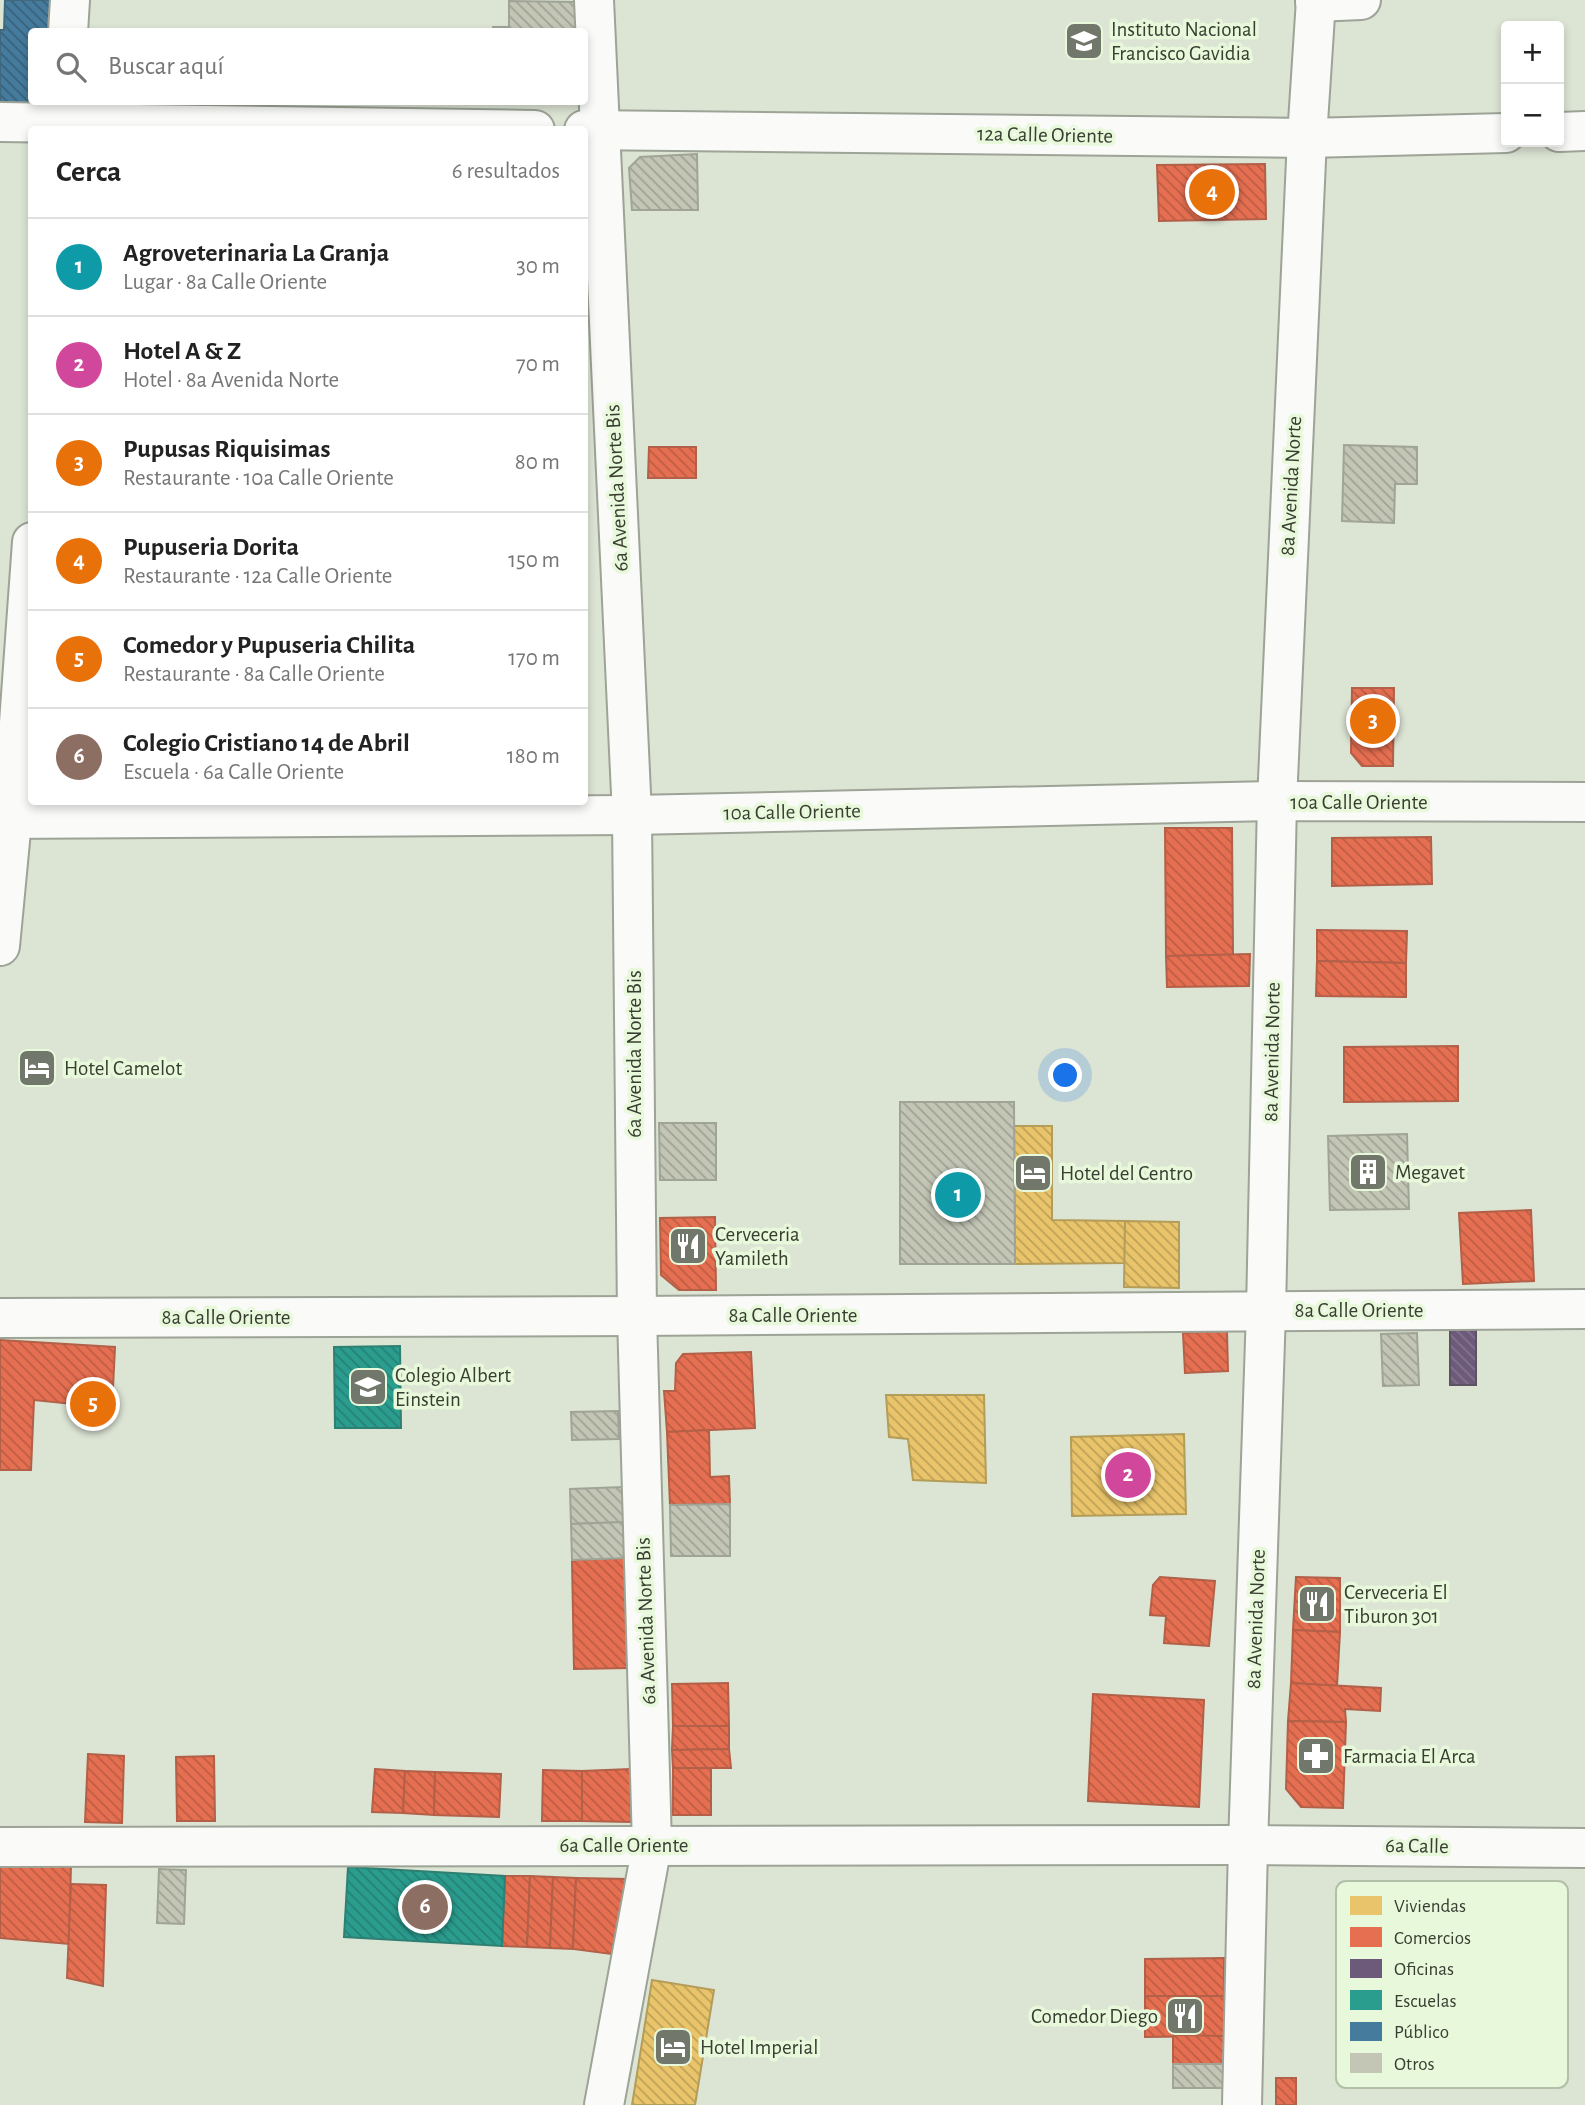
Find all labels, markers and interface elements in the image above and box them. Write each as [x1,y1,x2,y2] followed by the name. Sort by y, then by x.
[1111,19,1257,64] place label: Instituto Nacional Francisco Gavidia
[1063,20,1105,62] school or university icon: Instituto Nacional Francisco Gavidia
[1501,21,1564,147] map controls
[1501,21,1564,84] button: +
[28,28,588,105] search box
[52,48,90,86] icon: search
[108,53,224,79] text: Buscar aquí
[1501,84,1564,147] button: −
[977,123,1113,147] street label: 12a Calle Oriente
[56,157,121,187] text: Cerca
[452,160,560,183] text: 6 resultados
[1189,166,1235,218] pin: 4
[123,240,389,266] text: Agroveterinaria La Granja
[75,255,83,278] text: 1
[516,255,560,278] text: 30 m
[123,271,327,294] text: Lugar · 8a Calle Oriente
[123,338,241,364] text: Hotel A & Z
[74,353,84,376] text: 2
[516,353,560,376] text: 70 m
[123,369,339,392] text: Hotel · 8a Avenida Norte
[602,404,632,572] street label: 6a Avenida Norte Bis
[1277,416,1305,556] street label: 8a Avenida Norte
[123,436,330,462] text: Pupusas Riquisimas
[74,451,84,474] text: 3
[515,451,560,474] text: 80 m
[123,467,394,490] text: Restaurante · 10a Calle Oriente
[123,534,299,560] text: Pupuseria Dorita
[73,549,85,572] text: 4
[508,549,560,572] text: 150 m
[123,565,392,588] text: Restaurante · 12a Calle Oriente
[123,632,415,658] text: Comedor y Pupuseria Chilita
[74,647,84,670] text: 5
[508,647,560,670] text: 170 m
[123,663,385,686] text: Restaurante · 8a Calle Oriente
[1350,695,1396,747] pin: 3
[123,730,410,756] text: Colegio Cristiano 14 de Abril
[73,745,85,768] text: 6
[507,745,560,768] text: 180 m
[123,761,344,784] text: Escuela · 6a Calle Oriente
[1290,792,1428,813] street label: 10a Calle Oriente
[723,800,861,824] street label: 10a Calle Oriente
[624,970,645,1138] street label: 6a Avenida Norte Bis
[1260,982,1284,1122] street label: 8a Avenida Norte
[16,1047,58,1089] hotel icon: Hotel Camelot
[64,1058,182,1079] place label: Hotel Camelot
[1048,1058,1082,1092] your location
[1347,1151,1389,1193] building icon: Megavet
[1012,1152,1054,1194] hotel icon: Hotel del Centro
[1395,1162,1465,1183] place label: Megavet
[1060,1163,1193,1184] place label: Hotel del Centro
[935,1169,981,1221] pin: 1
[715,1224,800,1269] place label: Cerveceria Yamileth
[667,1225,709,1267] restaurant icon: Cerveceria Yamileth
[1294,1300,1424,1321] street label: 8a Calle Oriente
[728,1305,858,1326] street label: 8a Calle Oriente
[161,1307,291,1328] street label: 8a Calle Oriente
[395,1365,511,1410] place label: Colegio Albert Einstein
[347,1366,389,1408] school or university icon: Colegio Albert Einstein
[70,1378,116,1430] pin: 5
[1105,1449,1151,1501] pin: 2
[633,1537,659,1705] street label: 6a Avenida Norte Bis
[1243,1549,1269,1689] street label: 8a Avenida Norte
[1344,1582,1448,1627] place label: Cerveceria El Tiburon 301
[1296,1583,1338,1625] restaurant icon: Cerveceria El Tiburon 301
[1295,1735,1337,1777] pharmacy icon: Farmacia El Arca
[1343,1746,1476,1767] place label: Farmacia El Arca
[560,1835,688,1856] street label: 6a Calle Oriente
[1385,1835,1449,1857] street label: 6a Calle
[402,1881,448,1933] pin: 6
[1336,1881,1568,2088] legend
[1394,1897,1466,1916] text: Viviendas
[1394,1929,1471,1948] text: Comercios
[1394,1960,1454,1979] text: Oficinas
[1394,1992,1456,2011] text: Escuelas
[1164,1995,1206,2037] restaurant icon: Comedor Diego
[1031,2006,1158,2027] place label: Comedor Diego
[1394,2023,1449,2042] text: Público
[652,2026,694,2068] hotel icon: Hotel Imperial
[700,2037,818,2058] place label: Hotel Imperial
[1394,2055,1435,2074] text: Otros

